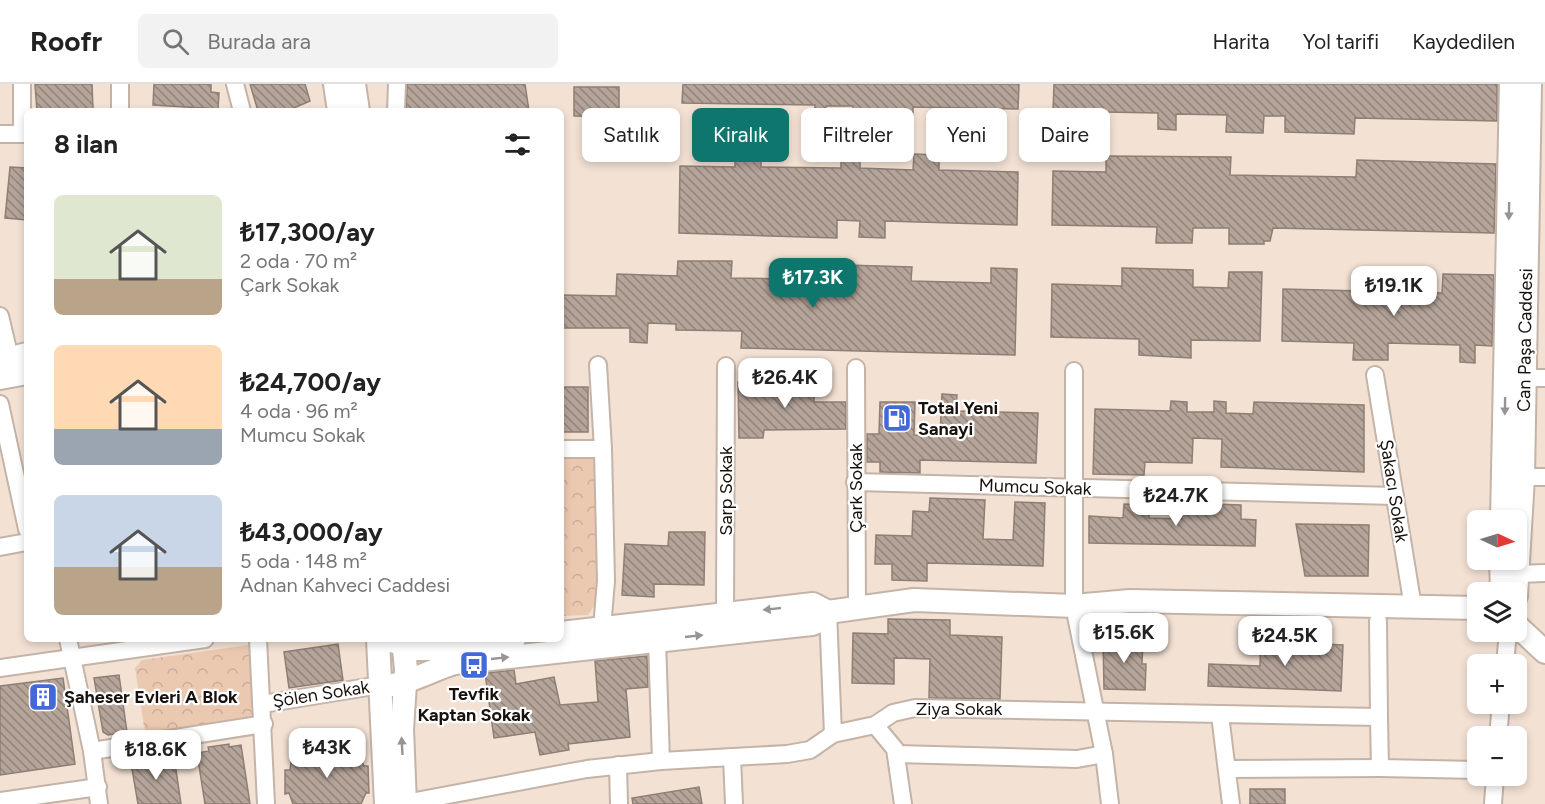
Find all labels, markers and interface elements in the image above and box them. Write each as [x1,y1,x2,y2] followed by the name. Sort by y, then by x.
[138,14,558,68] search box
[30,24,102,58] text: Roofr
[159,25,192,58] icon: search
[207,28,311,55] text: Burada ara
[1213,29,1270,54] text: Harita
[1303,29,1379,54] text: Yol tarifi
[1412,29,1515,54] text: Kaydedilen
[582,108,680,162] chip: Satılık
[692,108,789,162] chip: Kiralık
[801,108,914,162] chip: Filtreler
[926,108,1007,162] chip: Yeni
[1019,108,1110,162] chip: Daire
[54,128,118,160] text: 8 ilan
[501,128,534,161] icon: filters
[1504,202,1514,221] one-way arrow
[240,216,375,248] text: ₺17,300/ay
[102,219,174,291] icon: home
[240,249,357,273] text: 2 oda · 70 m²
[764,258,862,309] pin: ₺17.3K
[783,265,843,289] text: ₺17.3K
[1345,266,1443,317] pin: ₺19.1K
[1513,268,1537,412] street label: Can Paşa Caddesi
[240,273,339,297] text: Çark Sokak
[1365,273,1423,297] text: ₺19.1K
[736,358,834,409] pin: ₺26.4K
[752,365,818,389] text: ₺26.4K
[240,366,381,398] text: ₺24,700/ay
[102,369,174,441] icon: home
[918,397,998,440] place label: Total Yeni Sanayi
[1500,397,1510,416] one-way arrow
[240,399,358,423] text: 4 oda · 96 m²
[881,402,913,434] fuel station icon: Total Yeni Sanayi
[240,423,365,447] text: Mumcu Sokak
[1375,438,1413,544] street label: Şakacı Sokak
[845,443,867,533] street label: Çark Sokak
[715,446,737,536] street label: Sarp Sokak
[978,474,1092,500] street label: Mumcu Sokak
[1127,476,1225,527] pin: ₺24.7K
[1143,483,1209,507] text: ₺24.7K
[1467,510,1527,570] north arrow
[1467,510,1527,786] map controls
[240,516,383,548] text: ₺43,000/ay
[102,519,174,591] icon: home
[240,549,367,573] text: 5 oda · 148 m²
[240,573,450,597] text: Adnan Kahveci Caddesi
[1467,582,1527,642] button: layers
[762,605,781,614] one-way arrow
[1075,613,1173,664] pin: ₺15.6K
[1236,616,1334,667] pin: ₺24.5K
[1093,620,1155,644] text: ₺15.6K
[1252,623,1318,647] text: ₺24.5K
[685,631,704,641] one-way arrow
[458,649,490,681] bus stop icon: Tevfik Kaptan Sokak
[491,653,510,662] one-way arrow
[1467,654,1527,714] button: +
[271,675,371,713] street label: Şölen Sokak
[27,681,59,713] building icon: Şaheser Evleri A Blok
[418,683,531,726] place label: Tevfik Kaptan Sokak
[64,686,238,708] place label: Şaheser Evleri A Blok
[916,698,1003,720] street label: Ziya Sokak
[1467,726,1527,786] button: −
[291,728,363,779] pin: ₺43K
[107,730,205,781] pin: ₺18.6K
[303,735,351,759] text: ₺43K
[398,736,407,755] one-way arrow
[125,737,187,761] text: ₺18.6K

